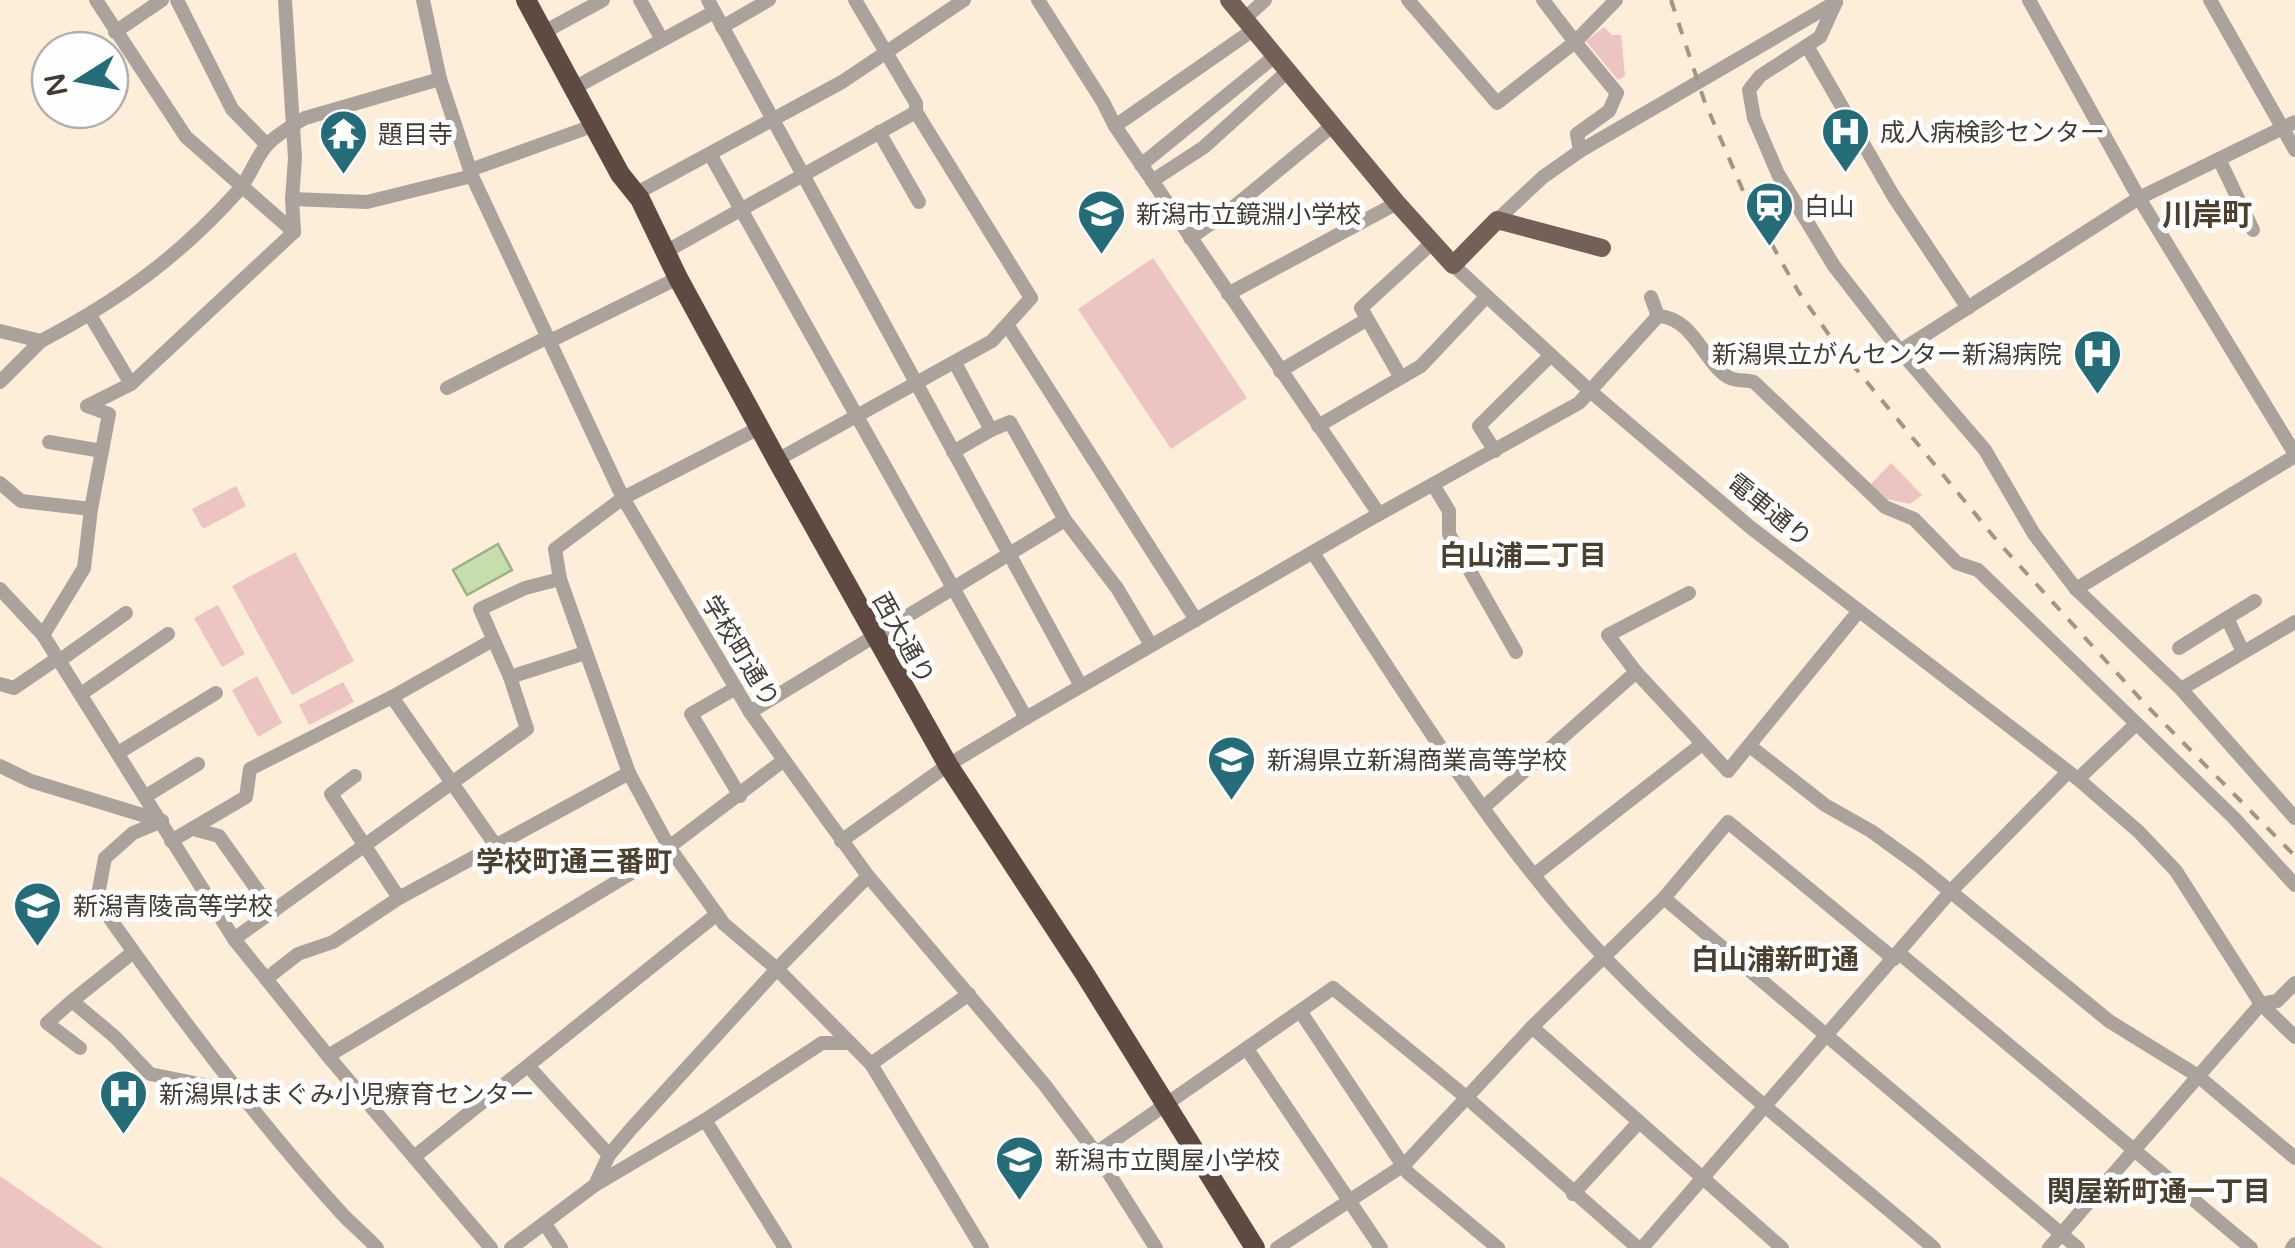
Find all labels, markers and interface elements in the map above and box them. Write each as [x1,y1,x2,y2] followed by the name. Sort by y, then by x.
[30,30,130,130] north arrow
[38,70,75,99] text: N
[1819,106,1871,174] hospital icon: 成人病検診センター
[317,108,369,176] temple icon: 題目寺
[1880,118,2105,148] place label: 成人病検診センター
[378,120,453,150] place label: 題目寺
[1743,180,1795,248] station icon: 白山
[1075,188,1127,256] school or university icon: 新潟市立鏡淵小学校
[1804,192,1854,222] place label: 白山
[2162,197,2252,234] district label: 川岸町
[1136,200,1361,230] place label: 新潟市立鏡淵小学校
[2071,328,2123,396] hospital icon: 新潟県立がんセンター新潟病院
[1712,340,2062,370] place label: 新潟県立がんセンター新潟病院
[1721,468,1818,554] street label: 電車通り
[1439,539,1607,573] district label: 白山浦二丁目
[866,587,940,689] street label: 西大通り
[695,590,785,713] street label: 学校町通り
[1206,734,1258,802] school or university icon: 新潟県立新潟商業高等学校
[1267,746,1567,776] place label: 新潟県立新潟商業高等学校
[476,845,672,879] district label: 学校町通三番町
[12,880,64,948] school or university icon: 新潟青陵高等学校
[73,892,273,922] place label: 新潟青陵高等学校
[1691,943,1859,977] district label: 白山浦新町通
[98,1068,150,1136] hospital icon: 新潟県はまぐみ小児療育センター
[159,1080,535,1110] place label: 新潟県はまぐみ小児療育センター
[994,1134,1046,1202] school or university icon: 新潟市立関屋小学校
[1055,1146,1280,1176] place label: 新潟市立関屋小学校
[2047,1175,2271,1209] district label: 関屋新町通一丁目

